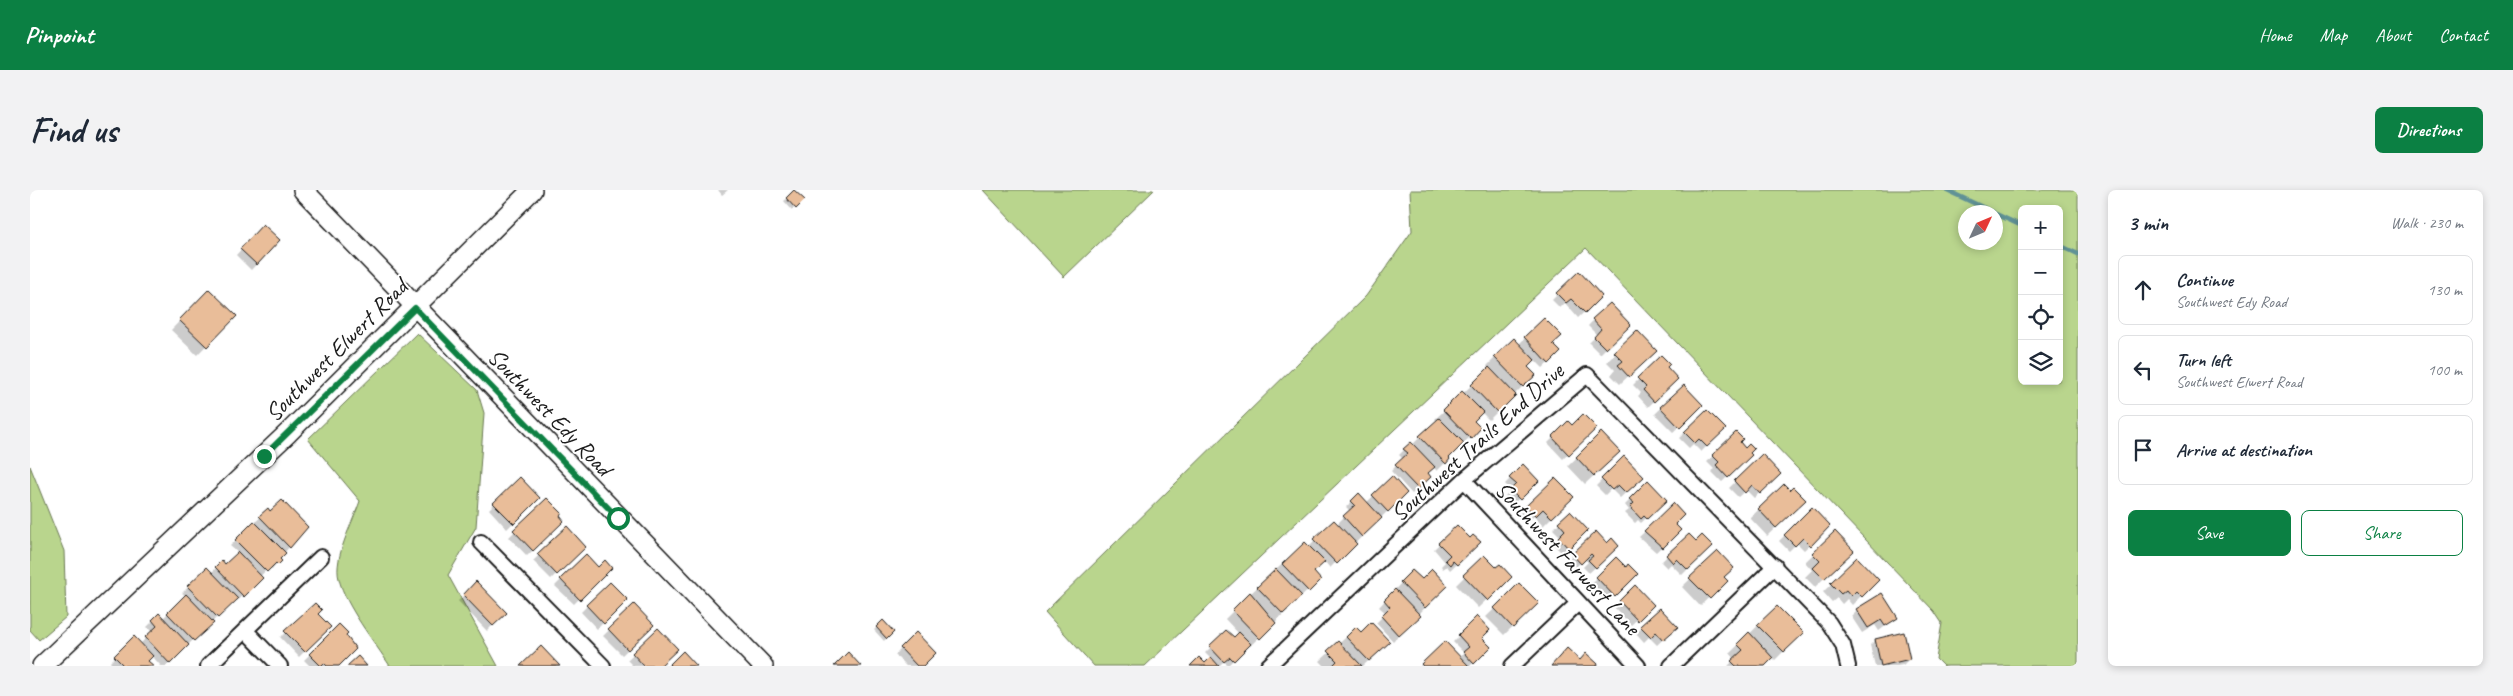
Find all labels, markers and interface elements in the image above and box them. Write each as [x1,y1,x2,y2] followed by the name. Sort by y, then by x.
[25,20,94,50] text: Pinpoint
[2259,24,2292,46] text: Home
[2320,24,2347,46] text: Map
[2375,24,2411,46] text: About
[2439,24,2488,46] text: Contact
[2375,107,2483,153] button: Directions
[30,108,117,153] text: Find us
[1958,205,2003,250] north arrow
[2018,205,2063,385] map controls
[2018,205,2063,250] button: +
[2128,210,2168,236] text: 3 min
[2391,213,2463,233] text: Walk · 230 m
[2018,250,2063,295] button: −
[2176,268,2233,292] text: Continue
[258,270,416,428] street label: Southwest Elwert Road
[2129,276,2157,304] icon: ahead
[2428,280,2462,300] text: 130 m
[2176,292,2287,312] text: Southwest Edy Road
[2018,295,2063,340] button: locate
[2018,340,2063,385] button: layers
[482,342,621,485] street label: Southwest Edy Road
[2176,348,2231,372] text: Turn left
[1384,355,1571,528] street label: Southwest Trails End Drive
[2129,356,2157,384] icon: left
[2428,360,2462,380] text: 100 m
[2176,372,2302,392] text: Southwest Elwert Road
[2129,436,2157,464] icon: arrive
[2176,438,2312,462] text: Arrive at destination
[253,445,276,468] route end
[1489,475,1649,643] street label: Southwest Farwest Lane
[607,507,630,530] route start
[2128,510,2291,556] button: Save
[2301,510,2463,556] button: Share

